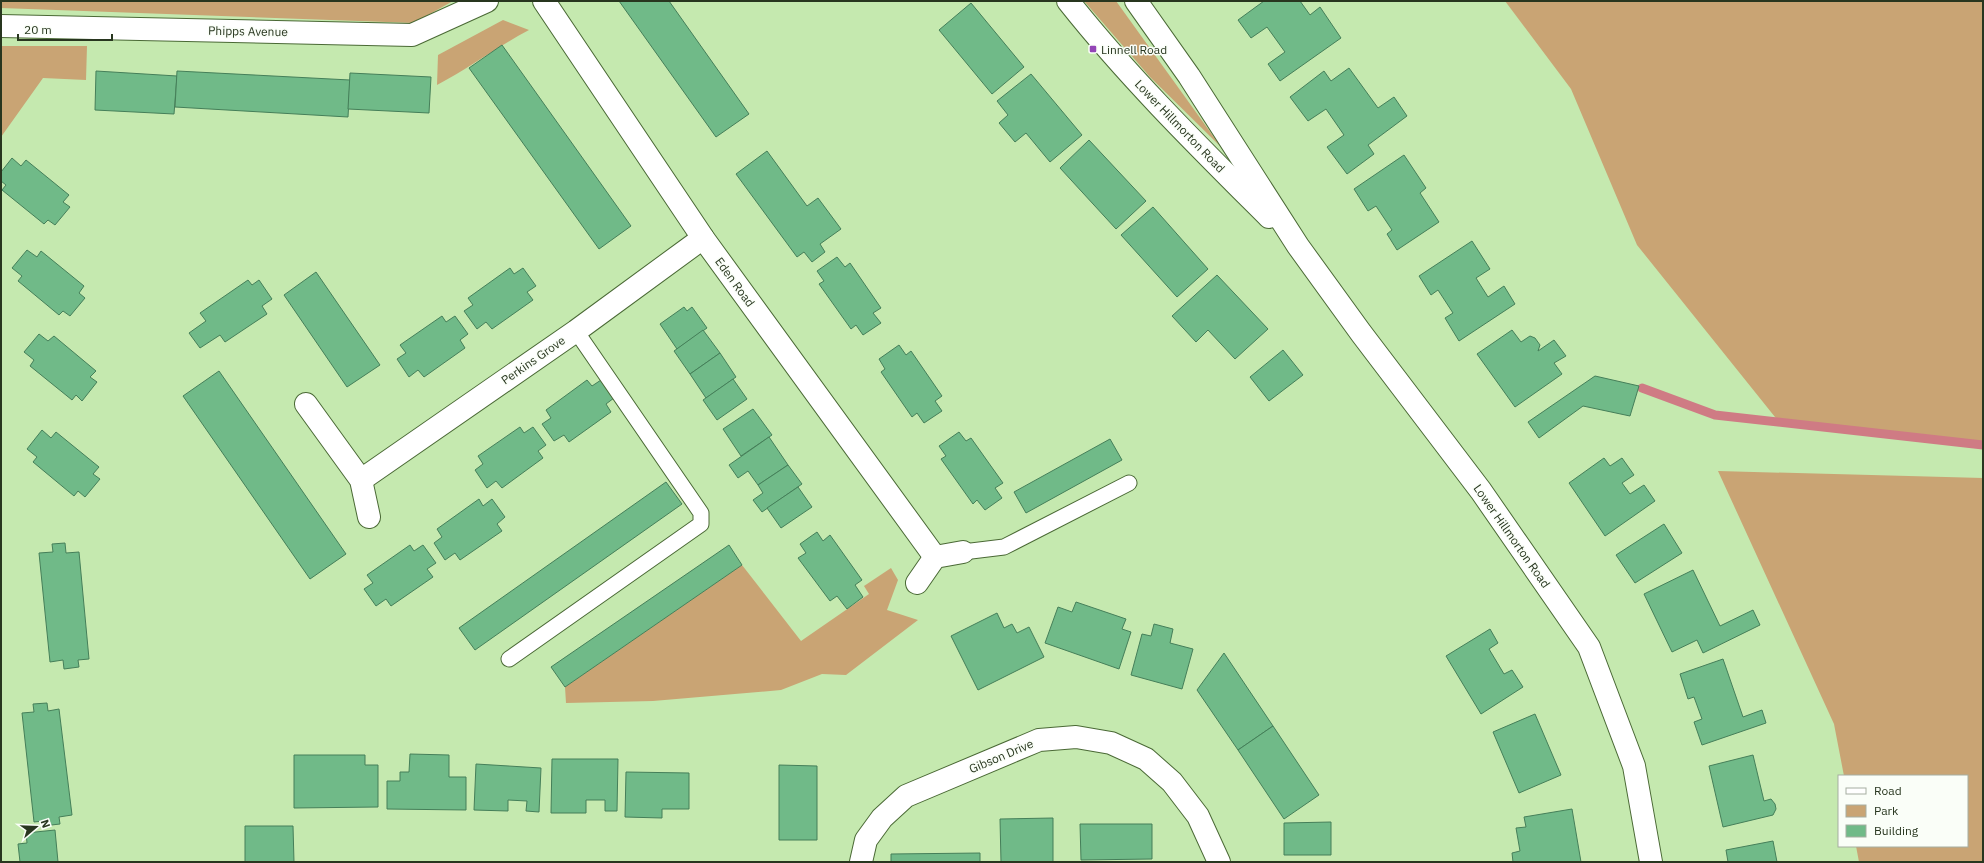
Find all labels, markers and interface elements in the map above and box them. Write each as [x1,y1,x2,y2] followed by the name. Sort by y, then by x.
[18,16,112,42] scale bar
[24,22,52,37] text: 20 m
[208,23,288,39] street label: Phipps Avenue
[1101,42,1167,57] place label: Linnell Road
[1088,44,1098,54] marker: Linnell Road
[1132,76,1228,176] street label: Lower Hillmorton Road
[712,254,758,310] street label: Eden Road
[498,332,568,388] street label: Perkins Grove
[1471,481,1553,591] street label: Lower Hillmorton Road
[967,736,1036,776] street label: Gibson Drive
[1838,775,1968,847] legend
[1874,783,1902,798] text: Road
[1874,803,1899,818] text: Park
[16,807,56,847] north arrow
[38,818,53,830] text: N
[1874,823,1919,838] text: Building

